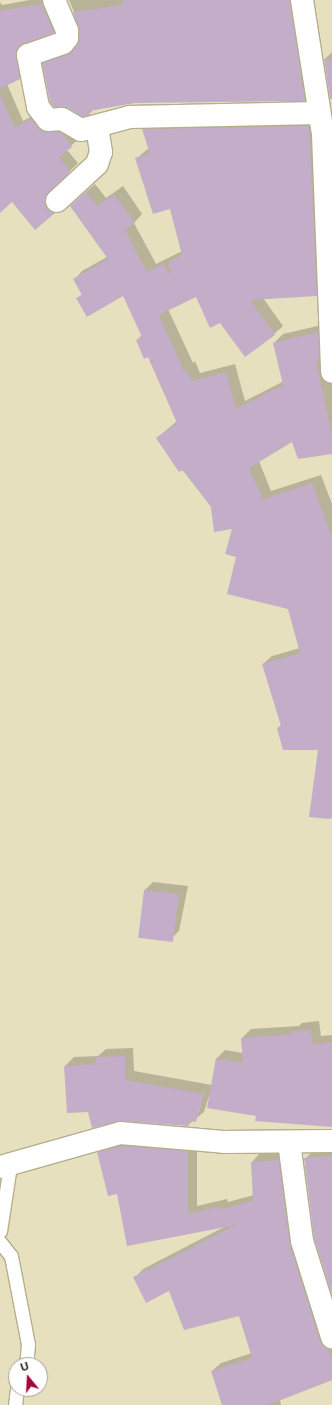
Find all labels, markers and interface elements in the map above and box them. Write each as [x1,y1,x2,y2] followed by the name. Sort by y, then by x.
[8,1357,48,1397] north arrow
[19,1360,30,1373] text: U

